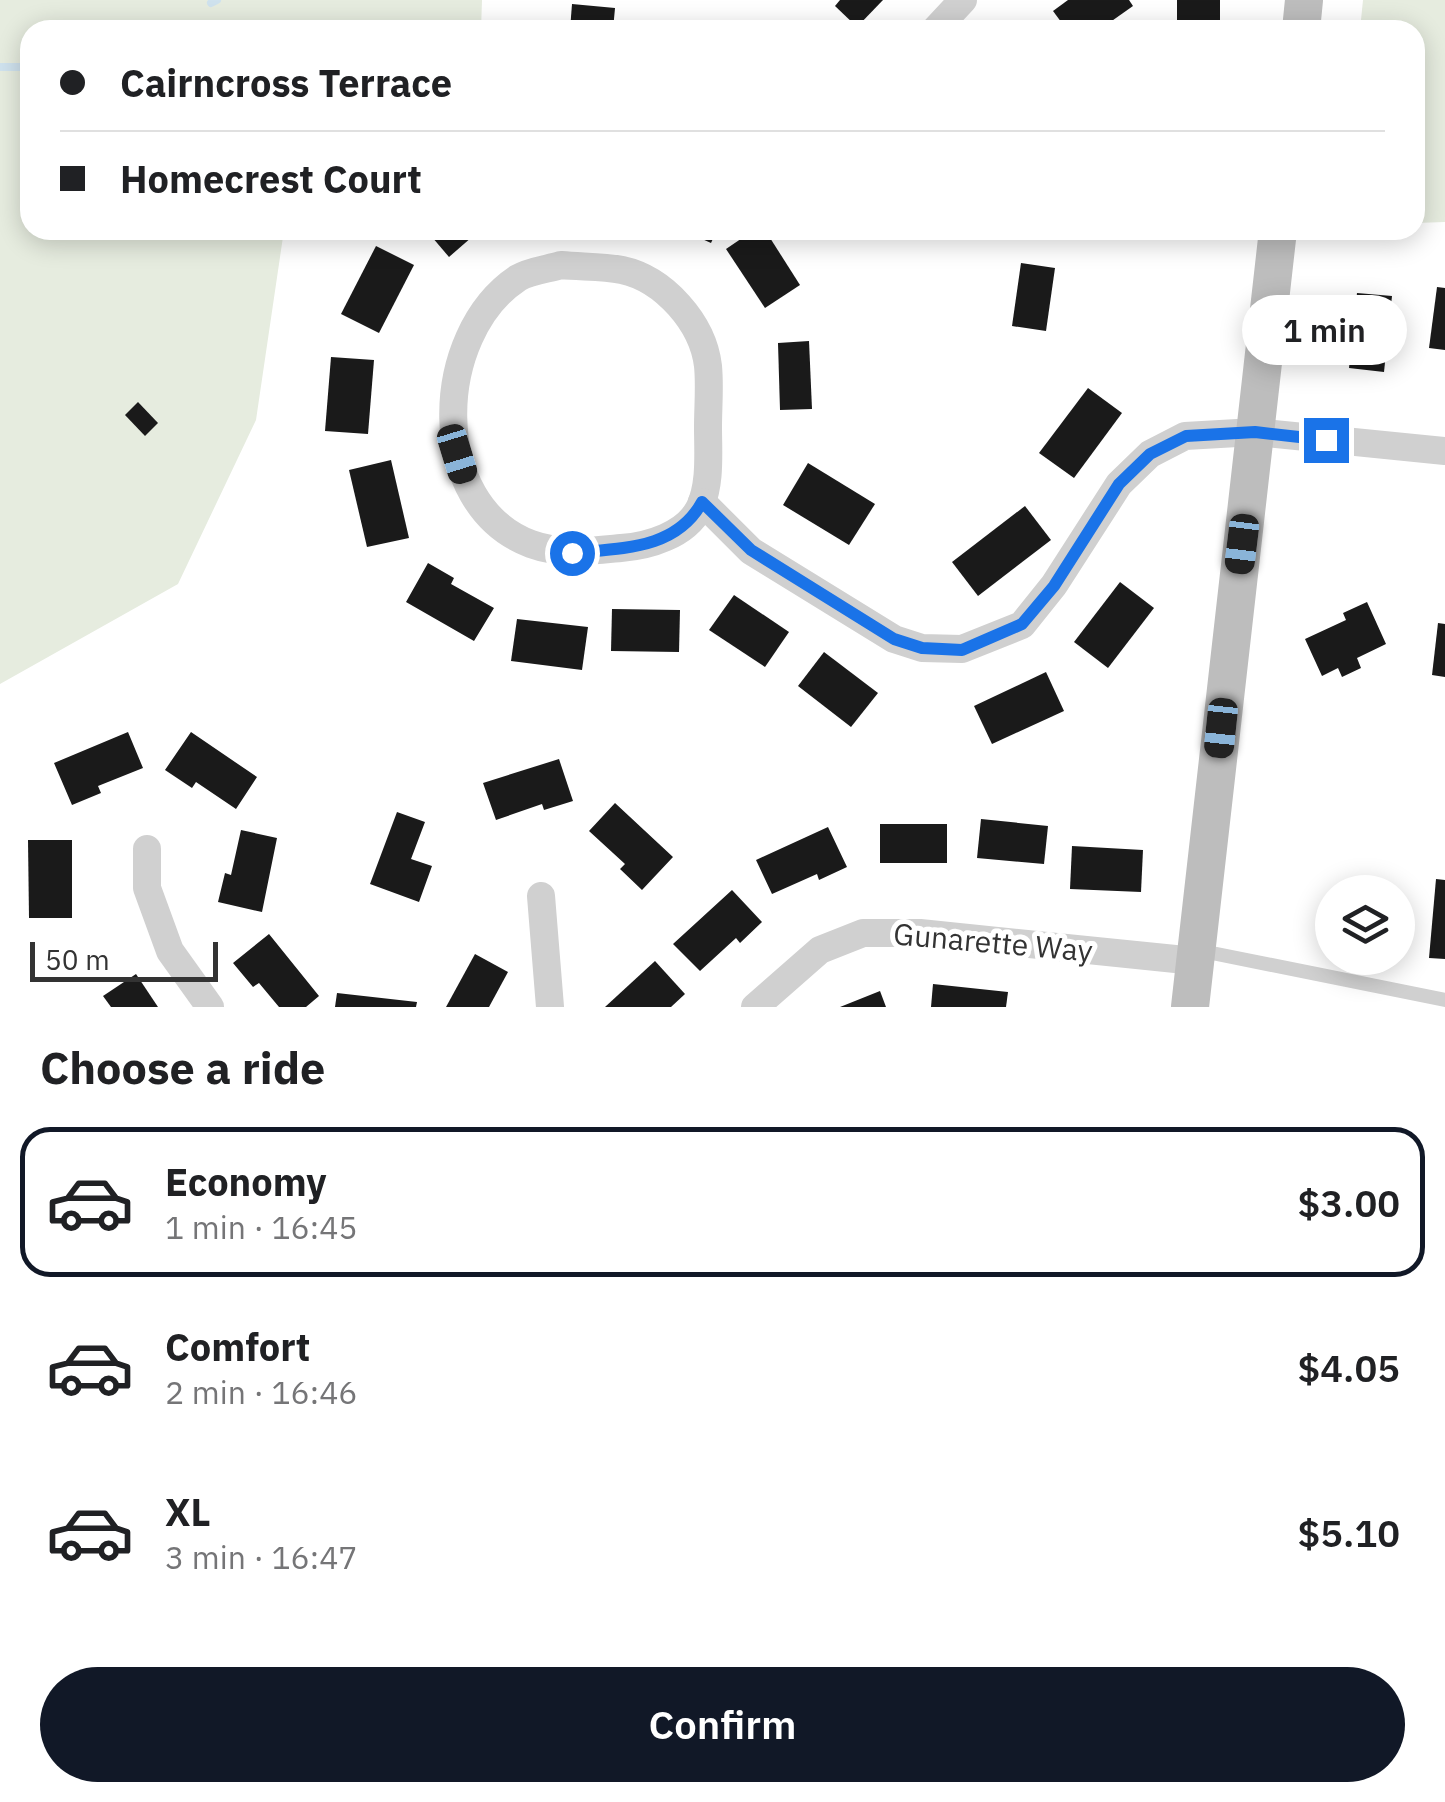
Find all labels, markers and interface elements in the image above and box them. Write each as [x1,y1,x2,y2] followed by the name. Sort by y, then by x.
[120,58,452,107] text: Cairncross Terrace
[120,154,422,203] text: Homecrest Court
[1244,295,1408,365] callout: 1 min
[1283,309,1366,351] text: 1 min
[1304,418,1349,463] route end
[434,421,480,487] car
[1223,512,1261,576] car
[550,531,595,576] route start
[1203,697,1239,759] car
[1315,875,1415,975] map controls
[1315,875,1415,975] button: layers
[892,913,1094,970] street label: Gunarette Way
[30,937,218,981] scale bar
[45,941,110,978] text: 50 m
[40,1038,325,1096] text: Choose a ride
[45,1157,135,1247] icon: car
[165,1157,327,1206] text: Economy
[1297,1178,1400,1227] text: $3.00
[165,1206,358,1248] text: 1 min · 16:45
[45,1322,135,1412] icon: car
[165,1322,310,1371] text: Comfort
[1297,1343,1400,1392] text: $4.05
[165,1371,358,1413] text: 2 min · 16:46
[45,1487,135,1577] icon: car
[165,1487,211,1536] text: XL
[1297,1508,1400,1557] text: $5.10
[165,1536,358,1578] text: 3 min · 16:47
[40,1667,1405,1782] button: Confirm

